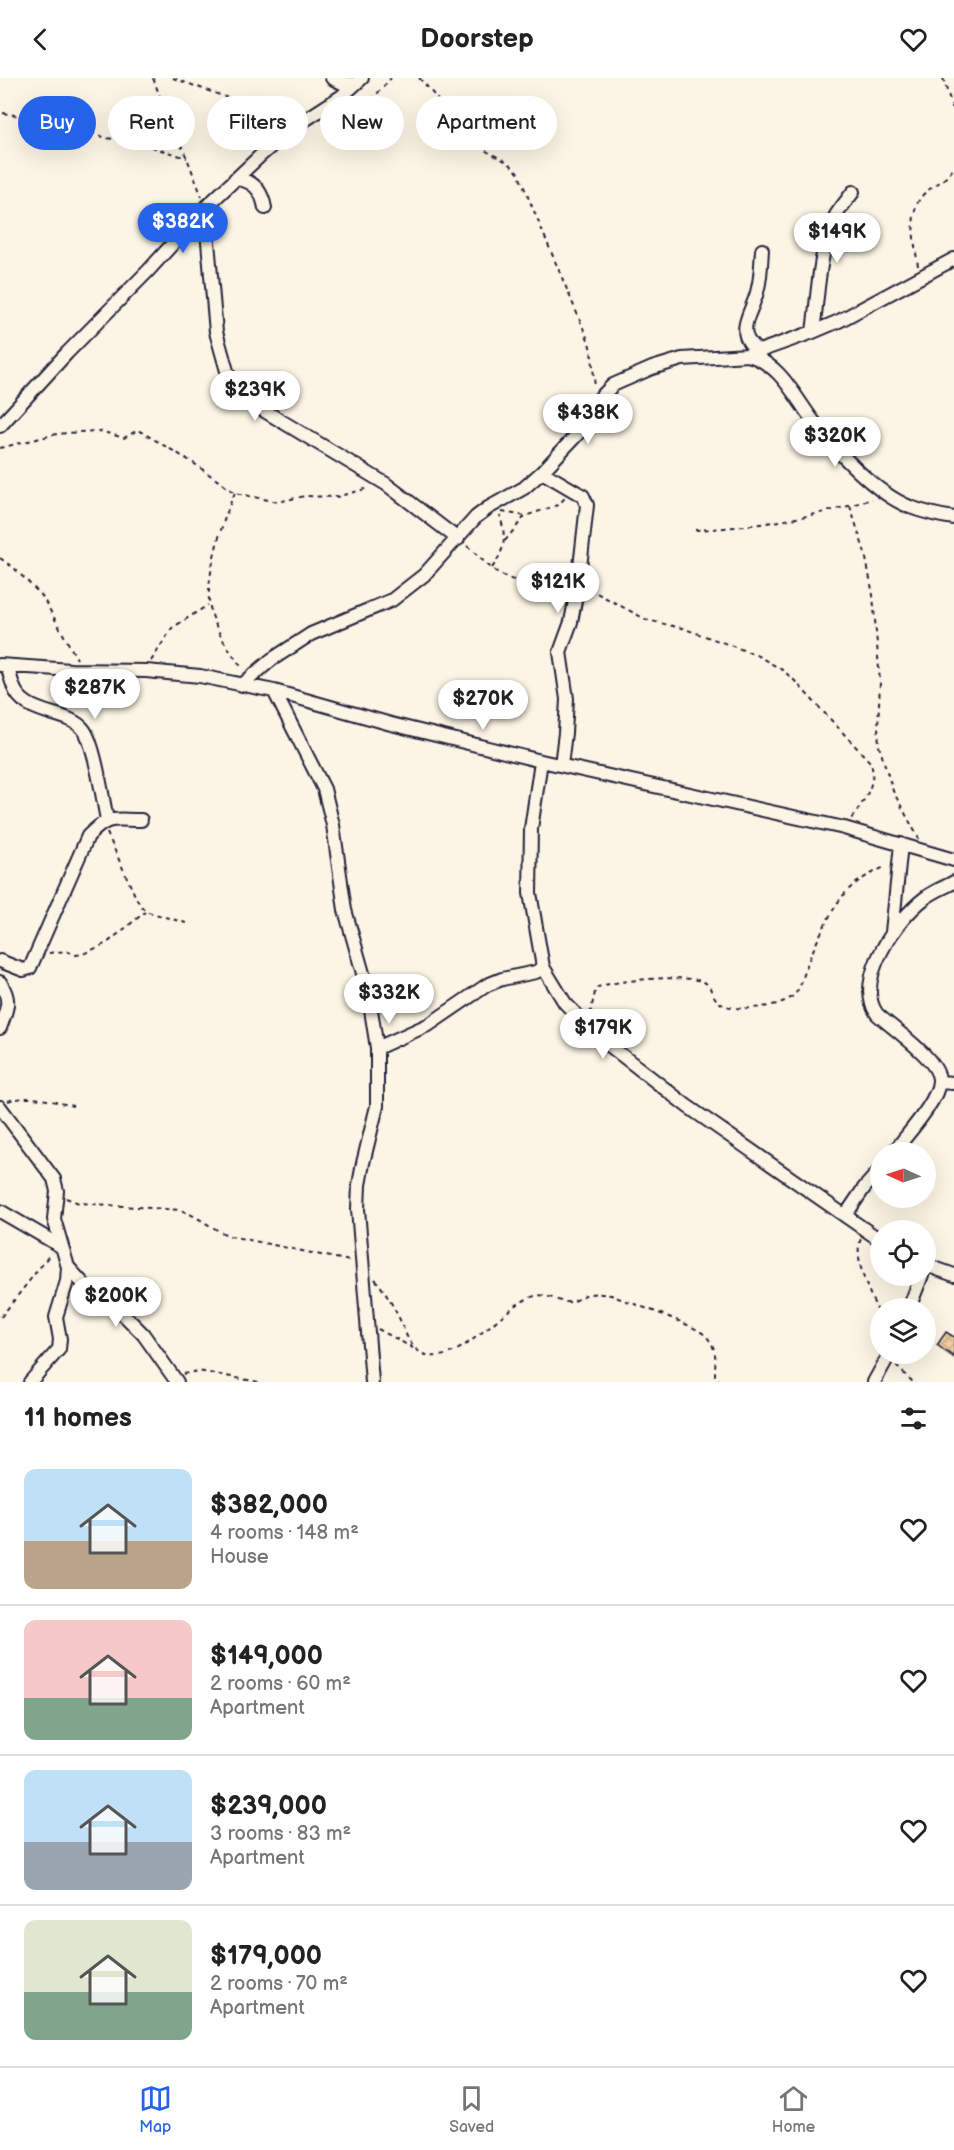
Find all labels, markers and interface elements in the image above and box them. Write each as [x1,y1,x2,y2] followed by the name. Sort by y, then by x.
[24,23,57,56] icon: back
[420,23,534,55] text: Doorstep
[897,23,930,56] icon: heart
[18,96,96,150] chip: Buy
[108,96,195,150] chip: Rent
[207,96,308,150] chip: Filters
[320,96,404,150] chip: New
[416,96,557,150] chip: Apartment
[141,203,225,254] pin: $382K
[152,210,214,234] text: $382K
[795,213,879,264] pin: $149K
[808,220,866,244] text: $149K
[213,371,297,422] pin: $239K
[224,378,286,402] text: $239K
[546,394,630,445] pin: $438K
[557,401,619,425] text: $438K
[793,417,877,468] pin: $320K
[804,424,866,448] text: $320K
[516,563,600,614] pin: $121K
[530,570,586,594] text: $121K
[53,669,137,720] pin: $287K
[64,676,126,700] text: $287K
[441,680,525,731] pin: $270K
[452,687,514,711] text: $270K
[347,974,431,1025] pin: $332K
[358,981,420,1005] text: $332K
[561,1009,645,1060] pin: $179K
[574,1016,632,1040] text: $179K
[870,1142,936,1208] north arrow
[870,1142,936,1364] map controls
[870,1220,936,1286] button: locate
[74,1277,158,1328] pin: $200K
[84,1284,148,1308] text: $200K
[870,1298,936,1364] button: layers
[897,1402,930,1435] icon: filters
[24,1403,132,1434] text: 11 homes
[210,1490,328,1521] text: $382,000
[72,1493,144,1565] icon: home
[897,1513,930,1546] icon: heart
[210,1521,359,1545] text: 4 rooms · 148 m²
[210,1545,269,1569] text: House
[210,1641,323,1672] text: $149,000
[72,1644,144,1716] icon: home
[897,1664,930,1697] icon: heart
[210,1672,351,1696] text: 2 rooms · 60 m²
[210,1696,305,1720] text: Apartment
[210,1791,327,1822] text: $239,000
[72,1794,144,1866] icon: home
[897,1814,930,1847] icon: heart
[210,1822,351,1846] text: 3 rooms · 83 m²
[210,1846,305,1870] text: Apartment
[210,1941,322,1972] text: $179,000
[72,1944,144,2016] icon: home
[897,1964,930,1997] icon: heart
[210,1972,348,1996] text: 2 rooms · 70 m²
[210,1996,305,2020] text: Apartment
[139,2082,172,2137] tab: Map
[449,2082,494,2137] tab: Saved
[772,2082,815,2137] tab: Home

